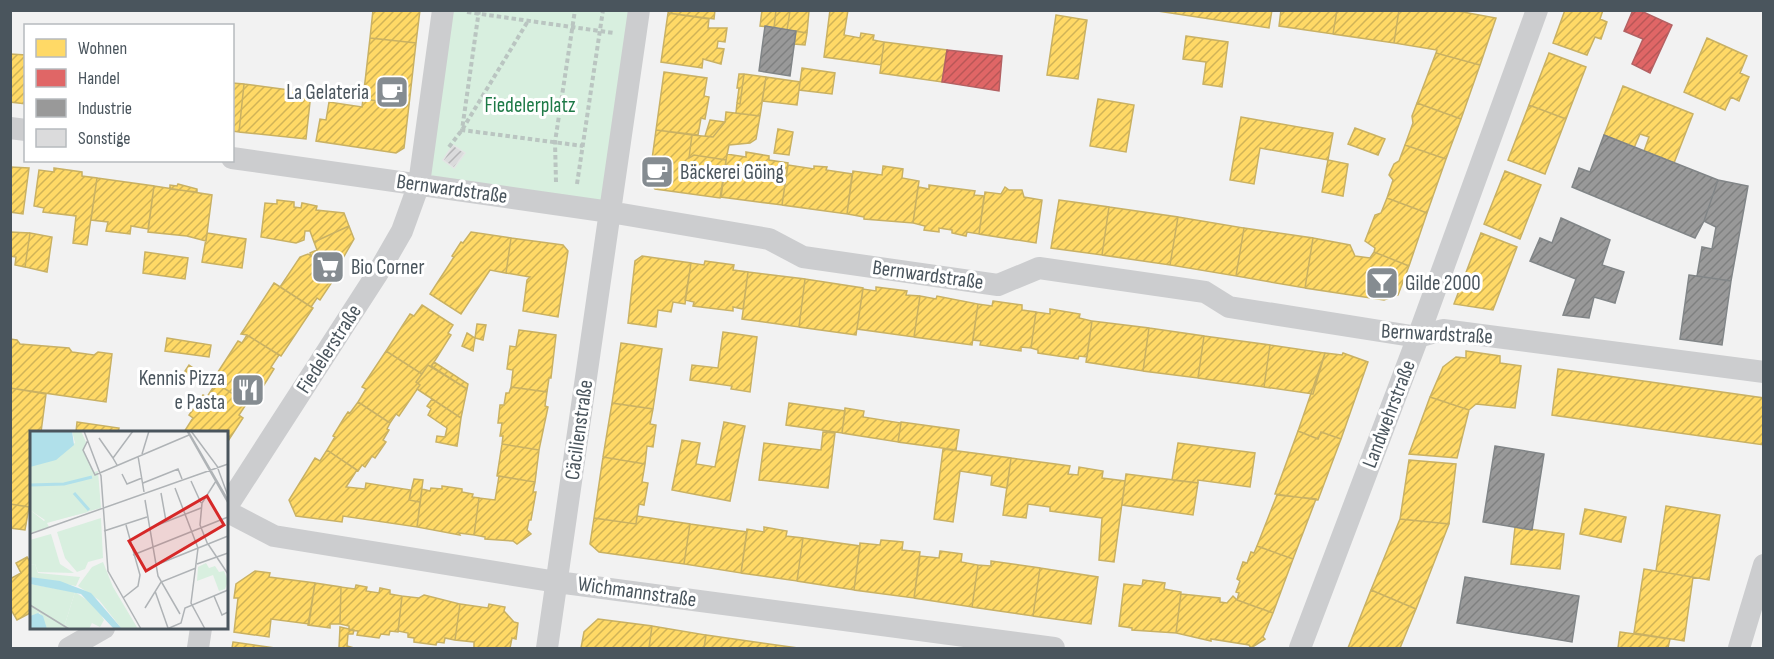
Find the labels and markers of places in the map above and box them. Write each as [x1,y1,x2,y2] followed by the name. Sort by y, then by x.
[374,74,410,110] cafe icon: La Gelateria
[286,80,369,105] place label: La Gelateria
[639,154,675,190] cafe icon: Bäckerei Göing
[680,160,784,185] place label: Bäckerei Göing
[310,249,346,285] supermarket icon: Bio Corner
[351,255,425,280] place label: Bio Corner
[1364,265,1400,301] bar icon: Gilde 2000
[1405,271,1481,296] place label: Gilde 2000
[139,366,225,415] place label: Kennis Pizza e Pasta
[230,372,266,408] restaurant icon: Kennis Pizza e Pasta

